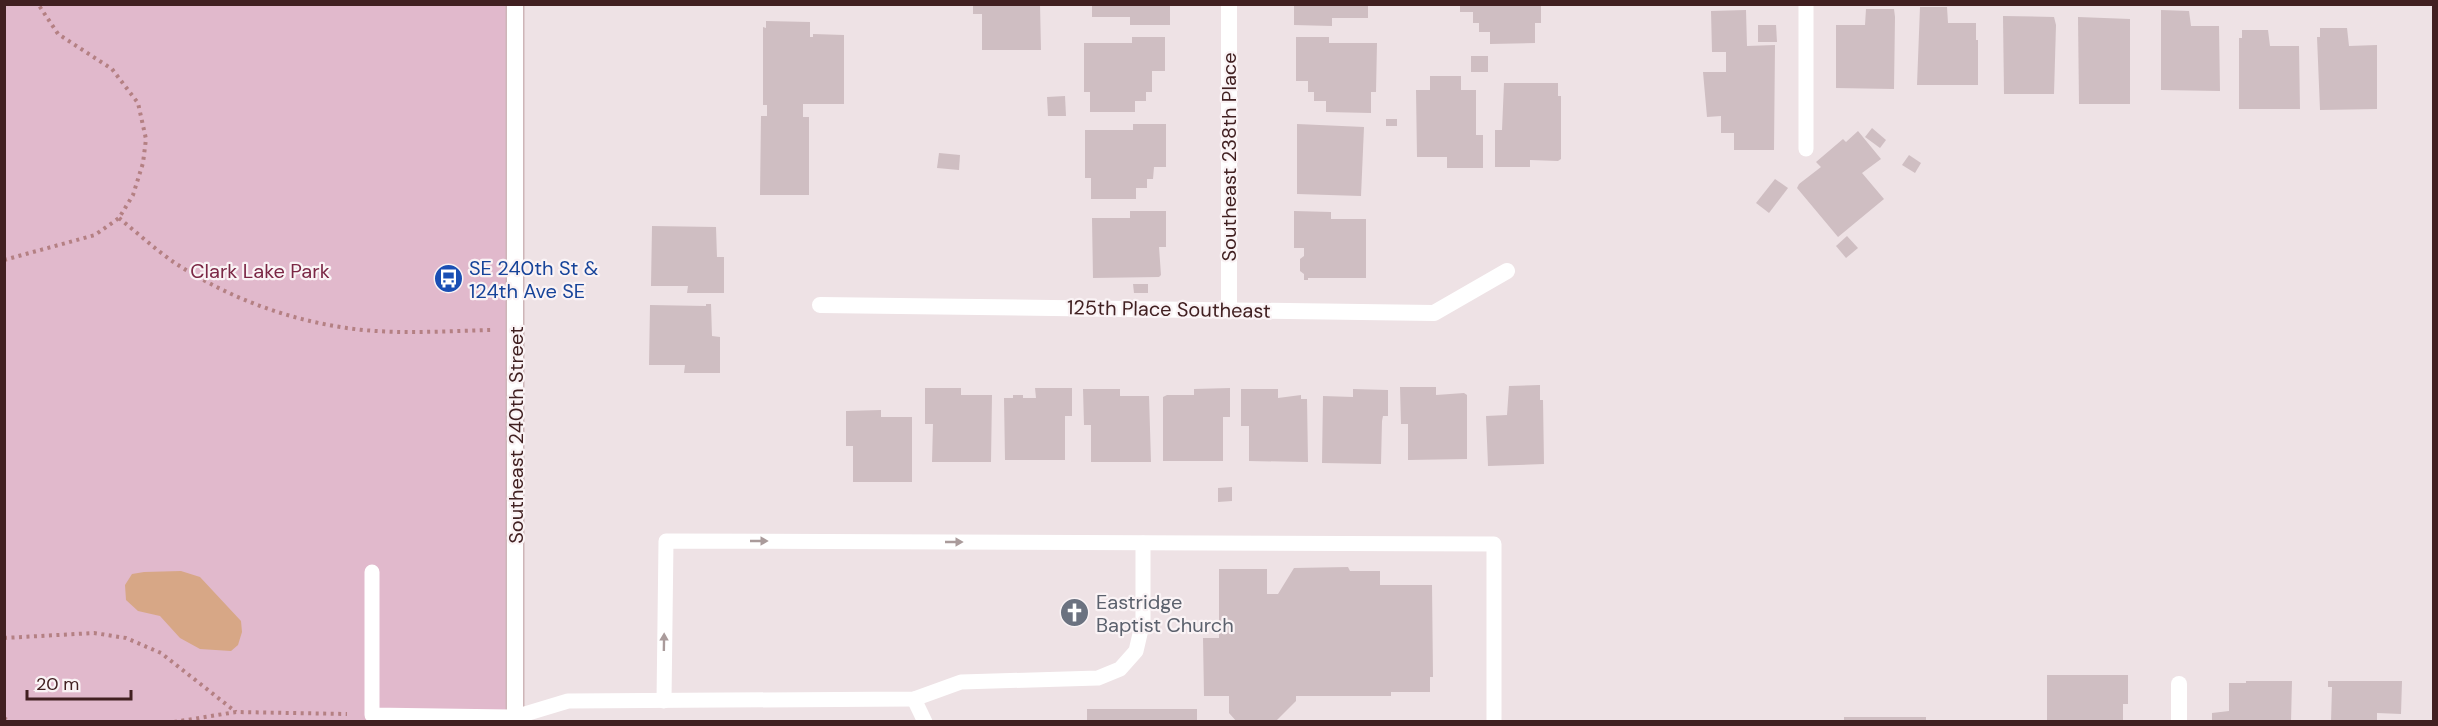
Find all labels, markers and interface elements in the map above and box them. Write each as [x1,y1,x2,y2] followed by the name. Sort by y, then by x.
[1216,52,1242,262] street label: Southeast 238th Place
[469,255,599,304] place label: SE 240th St & 124th Ave SE
[190,258,330,284] park label: Clark Lake Park
[432,263,464,295] bus stop icon: SE 240th St & 124th Ave SE
[1067,294,1271,324] street label: 125th Place Southeast
[503,326,529,544] street label: Southeast 240th Street
[750,536,769,546] one-way arrow
[945,537,964,547] one-way arrow
[1096,589,1234,638] place label: Eastridge Baptist Church
[1059,597,1091,629] church icon: Eastridge Baptist Church
[660,633,669,652] one-way arrow
[27,663,130,701] scale bar
[36,672,79,696] text: 20 m

